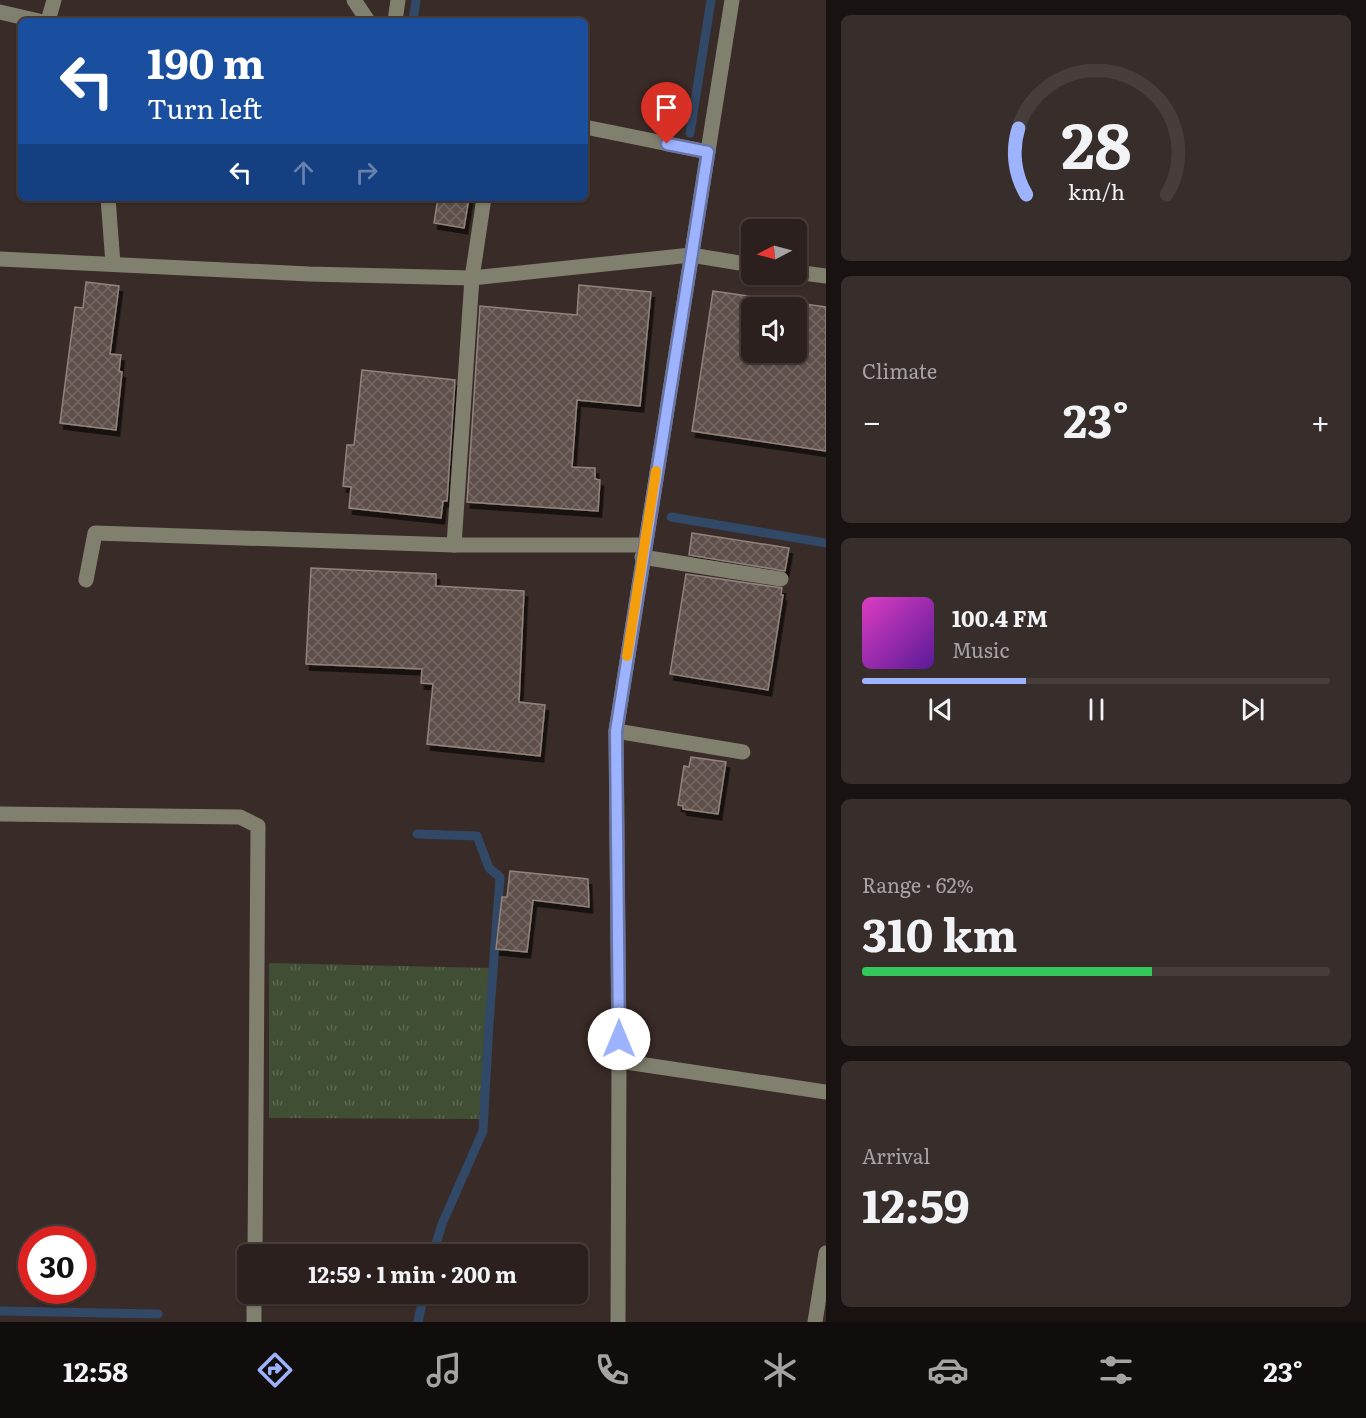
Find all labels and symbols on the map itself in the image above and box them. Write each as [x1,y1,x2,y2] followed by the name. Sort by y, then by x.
[641,82,692,144] pin
[741,219,807,285] north arrow
[587,1007,651,1071] position arrow
[18,1226,96,1304] speed limit sign: 30

